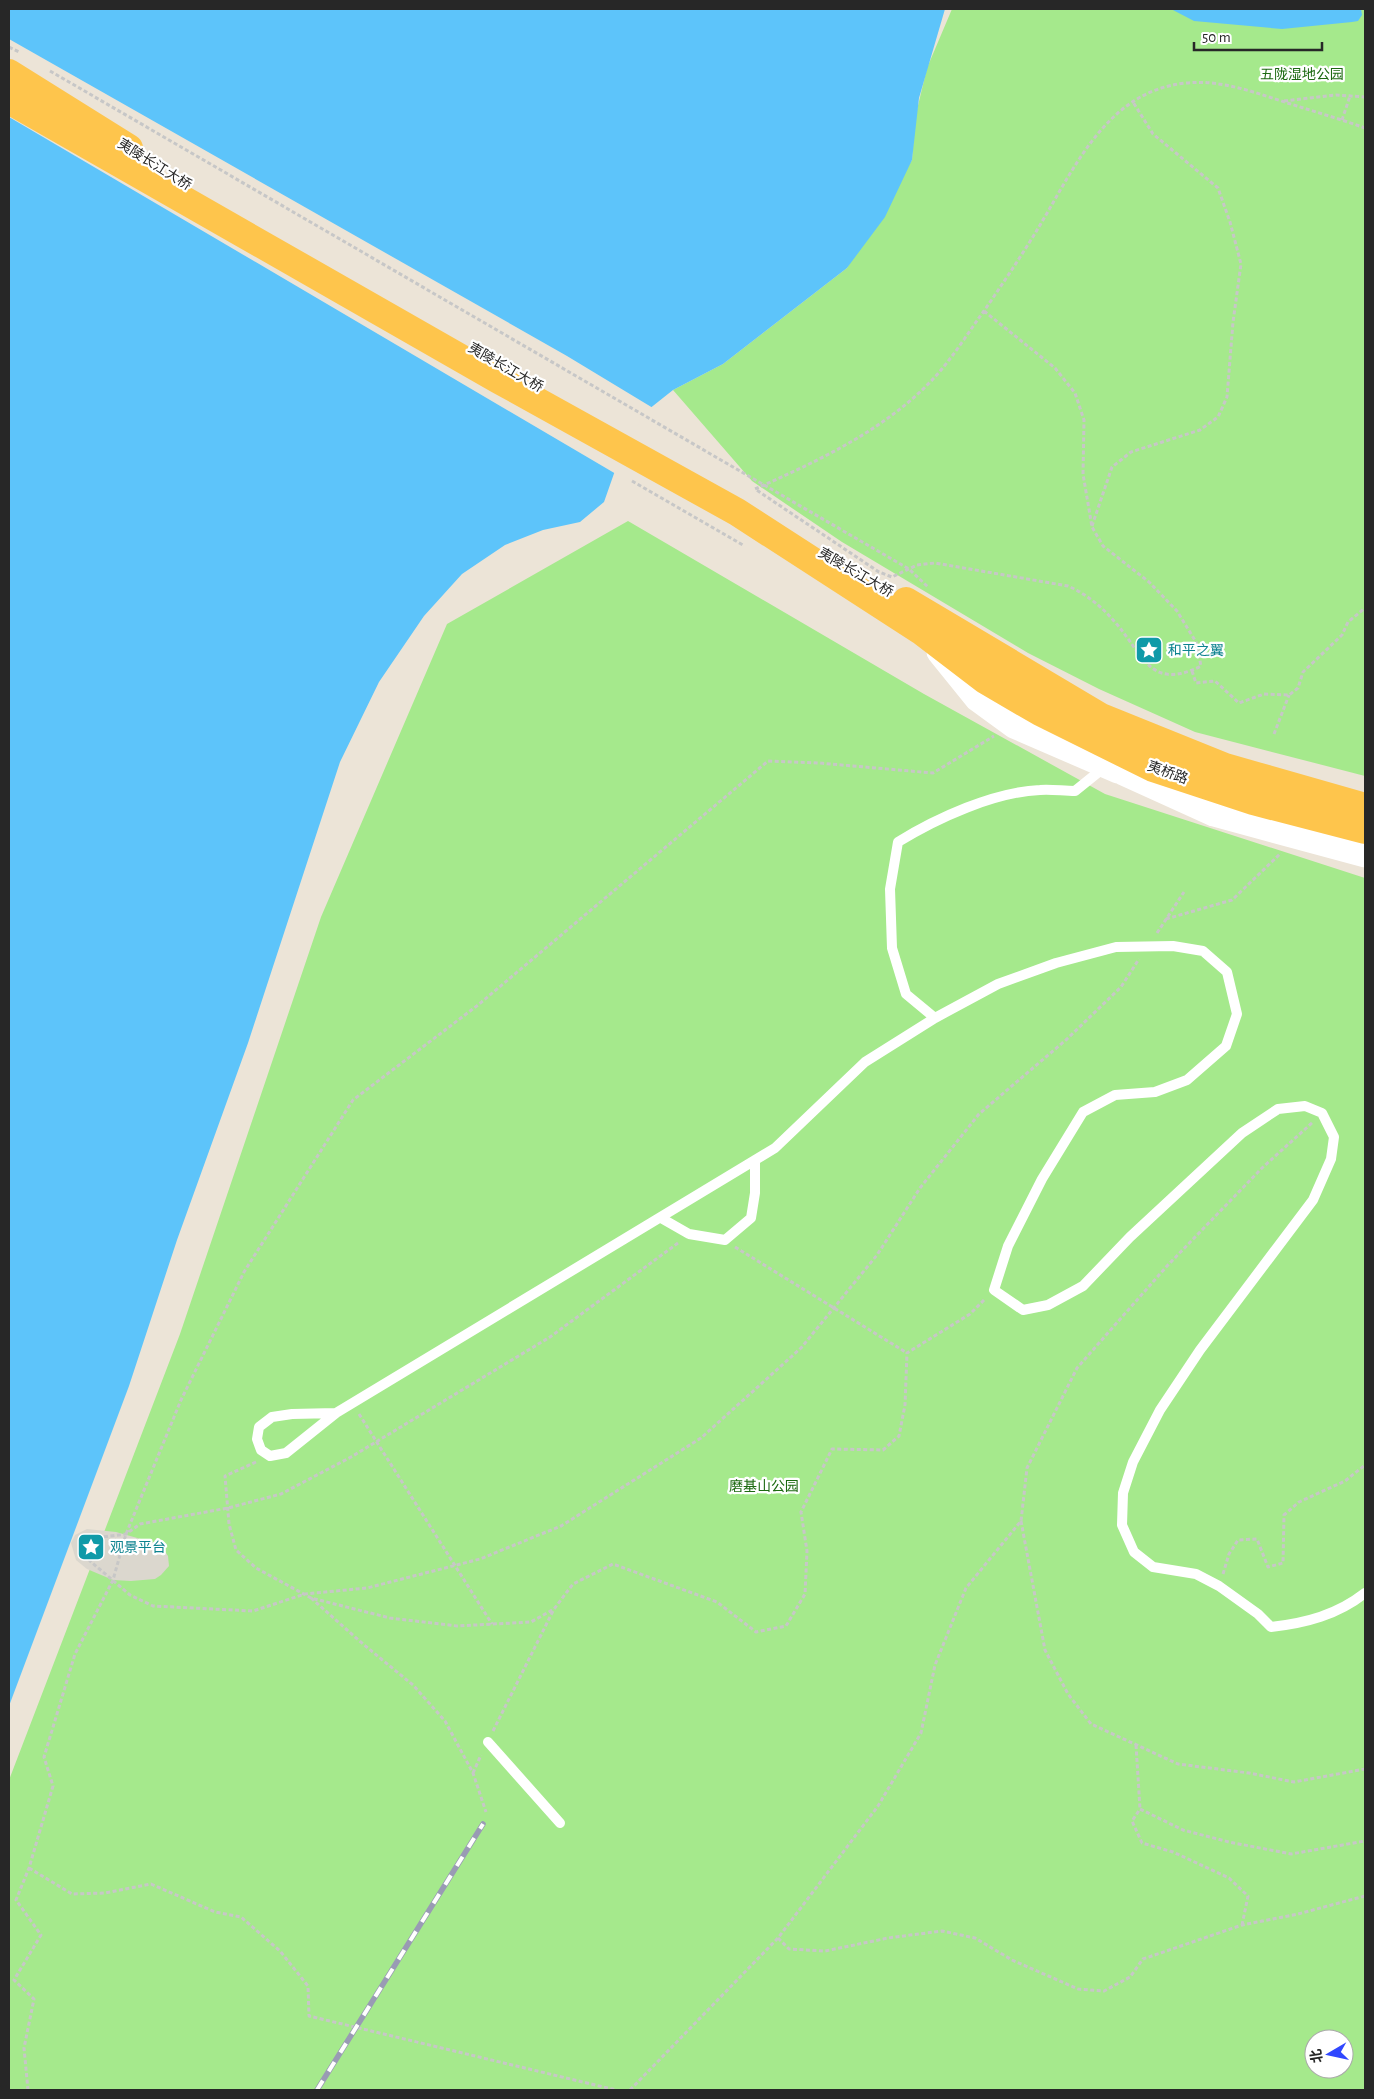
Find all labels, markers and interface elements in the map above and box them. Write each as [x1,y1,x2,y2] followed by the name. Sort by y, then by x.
[1194,20,1322,52] scale bar
[1202,30,1231,45] text: 50 m
[1260,67,1344,82] park label: 五陇湿地公园
[115,136,194,193] street label: 夷陵长江大桥
[466,340,546,395] street label: 夷陵长江大桥
[816,545,896,600] street label: 夷陵长江大桥
[1134,635,1164,665] place icon: 和平之翼
[1168,643,1224,658] place label: 和平之翼
[1146,758,1190,787] street label: 夷桥路
[729,1479,799,1494] park label: 磨基山公园
[76,1532,106,1562] place icon: 观景平台
[110,1540,166,1555] place label: 观景平台
[1304,2029,1354,2079] north arrow
[1308,2048,1325,2064] text: 北

